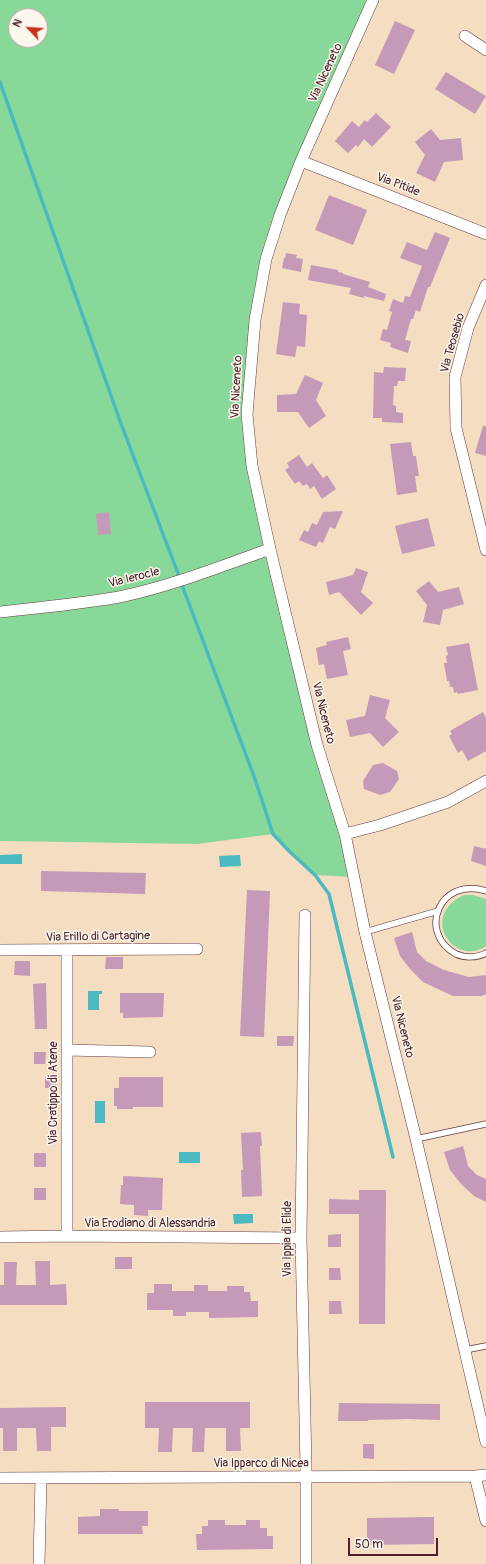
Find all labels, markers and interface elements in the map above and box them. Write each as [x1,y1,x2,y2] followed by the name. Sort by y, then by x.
[8,8,48,48] north arrow
[10,17,25,29] text: N
[306,41,346,105] street label: Via Niceneto
[374,170,422,200] street label: Via Pitide
[438,311,468,375] street label: Via Teosebio
[228,355,246,419] street label: Via Niceneto
[107,565,161,591] street label: Via Ierocle
[308,680,338,746] street label: Via Niceneto
[46,929,150,945] street label: Via Erillo di Cartagine
[387,994,417,1060] street label: Via Niceneto
[47,1041,61,1145] street label: Via Cratippo di Atene
[281,1201,295,1277] street label: Via Ippia di Elide
[84,1217,216,1231] street label: Via Erodiano di Alessandria
[213,1457,309,1471] street label: Via Ipparco di Nicea
[350,1530,440,1556] scale bar
[355,1537,383,1552] text: 50 m

